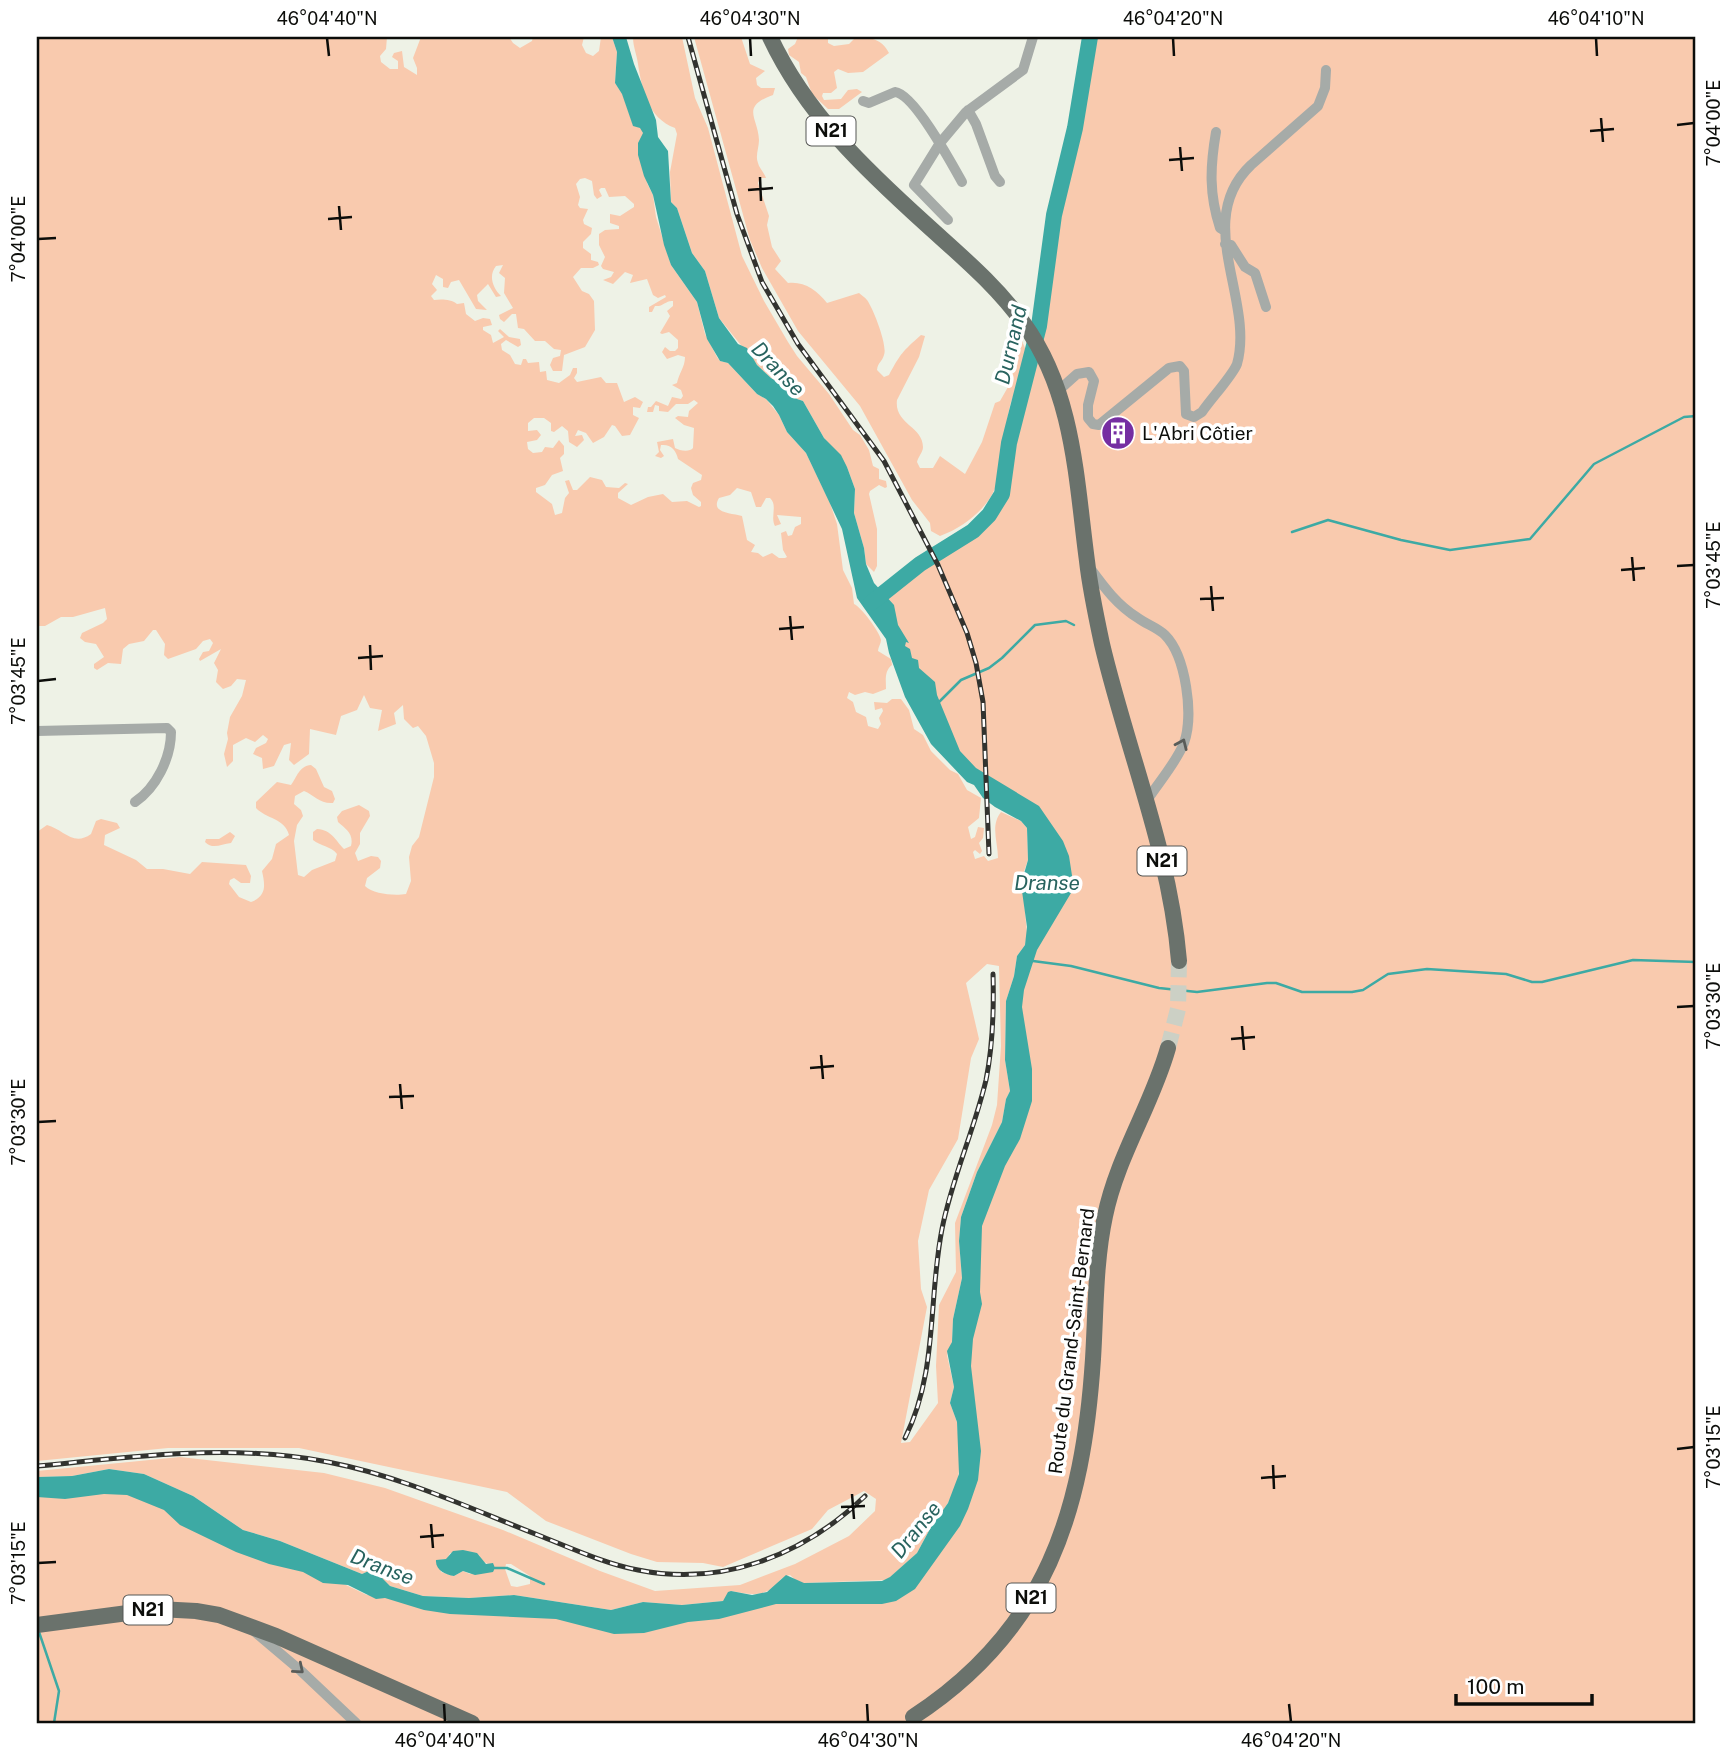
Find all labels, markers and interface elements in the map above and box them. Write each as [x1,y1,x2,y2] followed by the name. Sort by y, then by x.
[276,8,378,29] text: 46°04'40"N
[699,8,801,29] text: 46°04'30"N
[1123,8,1223,29] text: 46°04'20"N
[1547,8,1645,29] text: 46°04'10"N
[1703,80,1724,166] text: 7°04'00"E
[806,116,856,146] road number: N21
[8,196,29,282] text: 7°04'00"E
[989,303,1032,387] water label: Durnand
[746,336,810,401] water label: Dranse
[1099,414,1137,452] building icon: L'Abri Côtier
[1142,422,1253,444] place label: L'Abri Côtier
[1703,521,1724,609] text: 7°03'45"E
[8,637,29,725] text: 7°03'45"E
[1174,739,1188,751] one-way arrow
[1138,846,1186,876] road number: N21
[1014,870,1080,895] water label: Dranse
[1703,963,1724,1049] text: 7°03'30"E
[8,1079,29,1165] text: 7°03'30"E
[1044,1207,1098,1475] street label: Route du Grand-Saint-Bernard
[1703,1405,1724,1489] text: 7°03'15"E
[885,1496,946,1563] water label: Dranse
[8,1521,29,1605] text: 7°03'15"E
[347,1543,417,1590] water label: Dranse
[1006,1583,1056,1612] road number: N21
[124,1596,172,1624] road number: N21
[290,1661,303,1673] one-way arrow
[1456,1662,1593,1706] scale bar
[1467,1674,1524,1699] text: 100 m
[394,1730,496,1751] text: 46°04'40"N
[817,1730,919,1751] text: 46°04'30"N
[1241,1730,1341,1751] text: 46°04'20"N

